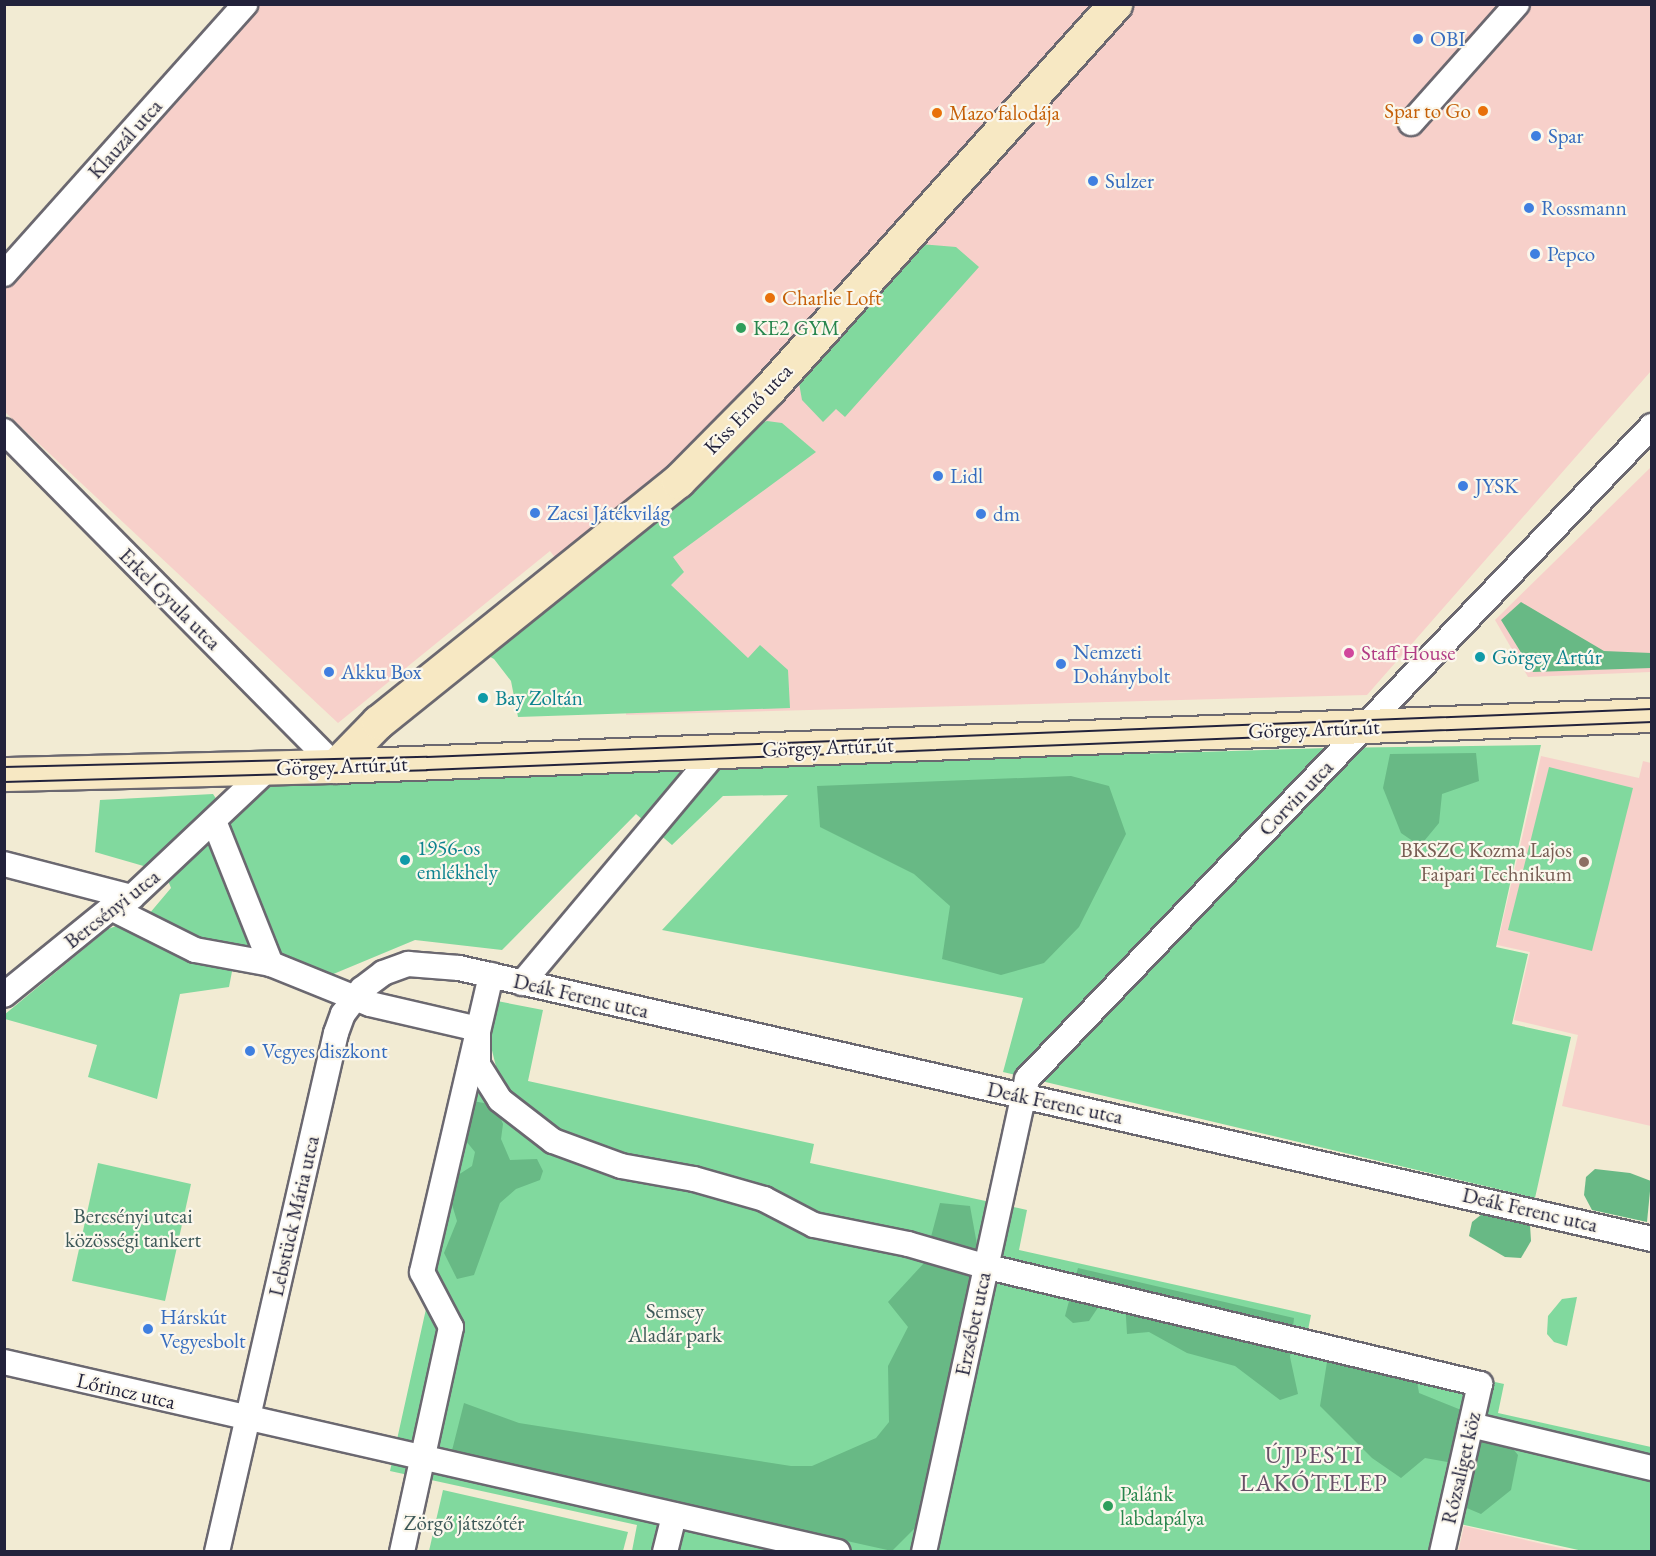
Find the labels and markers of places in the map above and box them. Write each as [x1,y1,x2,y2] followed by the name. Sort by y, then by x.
[1430,26,1465,52] place label: OBI
[1411,32,1425,46] marker: OBI
[1384,98,1471,124] place label: Spar to Go
[949,100,1060,126] place label: Mazo falodája
[1476,104,1490,118] marker: Spar to Go
[930,106,944,120] marker: Mazo falodája
[1548,123,1584,149] place label: Spar
[1529,129,1543,143] marker: Spar
[1105,168,1154,194] place label: Sulzer
[1086,174,1100,188] marker: Sulzer
[1541,195,1627,221] place label: Rossmann
[1522,201,1536,215] marker: Rossmann
[1547,241,1595,267] place label: Pepco
[1528,247,1542,261] marker: Pepco
[782,285,882,311] place label: Charlie Loft
[763,291,777,305] marker: Charlie Loft
[753,315,840,341] place label: KE2 GYM
[734,321,748,335] marker: KE2 GYM
[950,463,983,489] place label: Lidl
[931,469,945,483] marker: Lidl
[1475,473,1518,499] place label: JYSK
[1456,479,1470,493] marker: JYSK
[547,500,670,526] place label: Zacsi Játékvilág
[993,501,1020,527] place label: dm
[528,506,542,520] marker: Zacsi Játékvilág
[974,507,988,521] marker: dm
[1073,639,1170,689] place label: Nemzeti Dohánybolt
[1361,640,1455,666] place label: Staff House
[1492,644,1602,670] place label: Görgey Artúr
[1342,646,1356,660] marker: Staff House
[1473,650,1487,664] marker: Görgey Artúr
[1054,657,1068,671] marker: Nemzeti Dohánybolt
[341,659,422,685] place label: Akku Box
[322,665,336,679] marker: Akku Box
[495,685,583,711] place label: Bay Zoltán
[476,691,490,705] marker: Bay Zoltán
[417,835,498,885] place label: 1956-os emlékhely
[1400,837,1572,887] place label: BKSZC Kozma Lajos Faipari Technikum
[398,853,412,867] marker: 1956-os emlékhely
[1577,855,1591,869] marker: BKSZC Kozma Lajos Faipari Technikum
[262,1038,388,1064] place label: Vegyes diszkont
[243,1044,257,1058] marker: Vegyes diszkont
[160,1304,246,1354] place label: Hárskút Vegyesbolt
[141,1322,155,1336] marker: Hárskút Vegyesbolt
[1120,1481,1204,1531] place label: Palánk labdapálya
[1101,1499,1115,1513] marker: Palánk labdapálya

